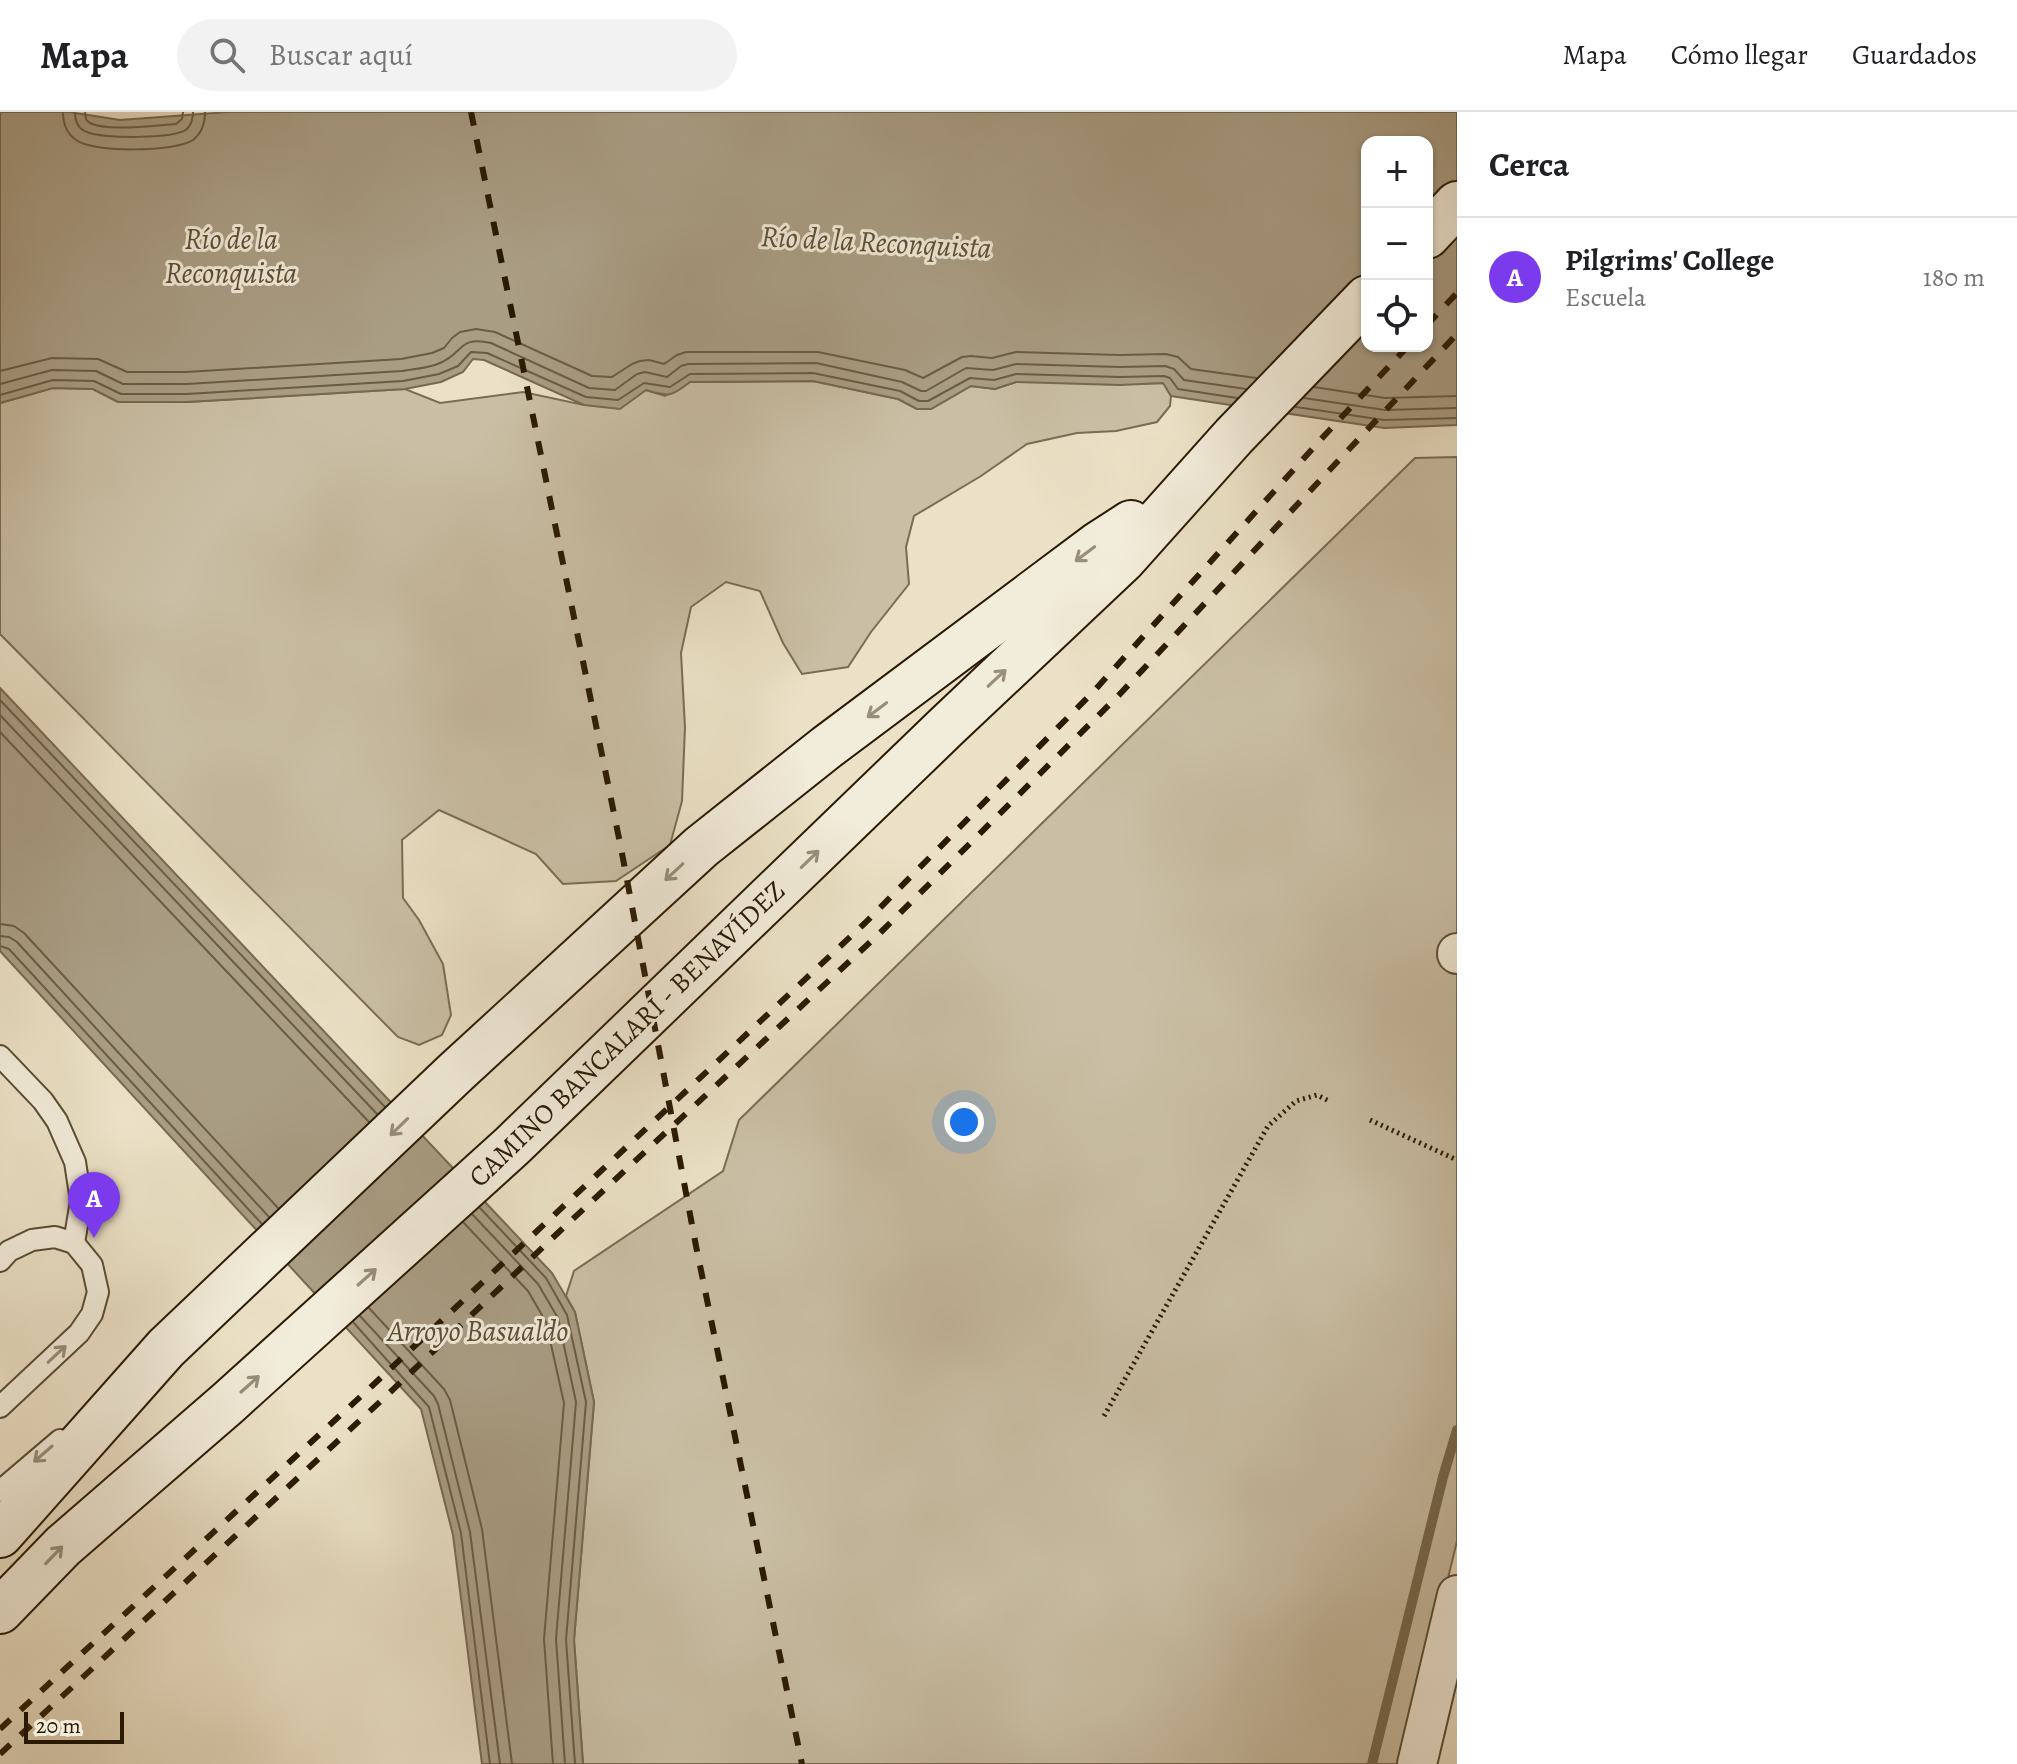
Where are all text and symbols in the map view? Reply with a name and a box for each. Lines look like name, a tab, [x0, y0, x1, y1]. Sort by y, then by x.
search box	[177, 19, 737, 91]
text: Mapa	[40, 29, 129, 81]
icon: search	[205, 33, 249, 77]
text: Buscar aquí	[269, 35, 413, 75]
text: Mapa	[1563, 36, 1627, 74]
text: Cómo llegar	[1671, 36, 1808, 74]
text: Guardados	[1852, 36, 1977, 74]
map controls	[1361, 136, 1433, 352]
button: +	[1361, 136, 1433, 208]
text: Cerca	[1489, 141, 1570, 188]
button: −	[1361, 208, 1433, 280]
water label: Río de la Reconquista	[760, 216, 993, 268]
water label: Río de la Reconquista	[165, 219, 297, 293]
text: Pilgrims' College	[1565, 240, 1774, 280]
text: A	[1507, 260, 1523, 295]
text: 180 m	[1923, 260, 1985, 295]
button: locate	[1361, 280, 1433, 352]
text: Escuela	[1565, 280, 1646, 315]
one-way arrow	[1075, 546, 1096, 563]
one-way arrow	[987, 669, 1007, 688]
one-way arrow	[866, 701, 888, 718]
one-way arrow	[800, 849, 820, 868]
one-way arrow	[664, 863, 684, 882]
street label: CAMINO BANCALARI - BENAVÍDEZ	[460, 872, 794, 1196]
your location	[944, 1102, 984, 1142]
one-way arrow	[389, 1118, 409, 1136]
pin: A	[68, 1172, 120, 1238]
one-way arrow	[357, 1269, 377, 1287]
water label: Arroyo Basualdo	[385, 1311, 569, 1351]
one-way arrow	[47, 1345, 66, 1364]
one-way arrow	[239, 1375, 259, 1393]
one-way arrow	[34, 1445, 54, 1463]
one-way arrow	[44, 1546, 63, 1565]
scale bar	[24, 1708, 124, 1744]
text: 20 m	[36, 1711, 81, 1741]

